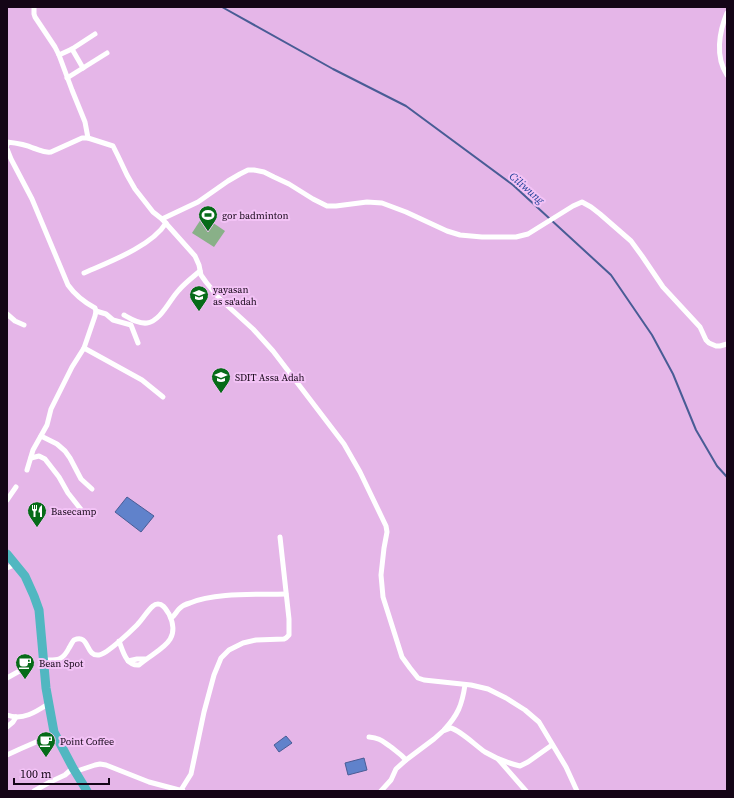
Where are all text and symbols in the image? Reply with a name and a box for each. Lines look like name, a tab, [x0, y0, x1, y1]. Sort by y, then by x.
water label: Ciliwung	[506, 169, 548, 208]
sports icon: gor badminton	[197, 204, 219, 232]
place label: gor badminton	[222, 209, 288, 222]
place label: yayasan as sa'adah	[213, 283, 257, 308]
school or university icon: yayasan as sa'adah	[188, 284, 210, 312]
school or university icon: SDIT Assa Adah	[210, 366, 232, 394]
place label: SDIT Assa Adah	[235, 371, 305, 384]
restaurant icon: Basecamp	[26, 500, 48, 528]
place label: Basecamp	[51, 505, 97, 518]
cafe icon: Bean Spot	[14, 652, 36, 680]
place label: Bean Spot	[39, 657, 84, 670]
cafe icon: Point Coffee	[35, 730, 57, 758]
place label: Point Coffee	[60, 735, 114, 748]
scale bar	[14, 760, 109, 786]
text: 100 m	[20, 766, 52, 782]

